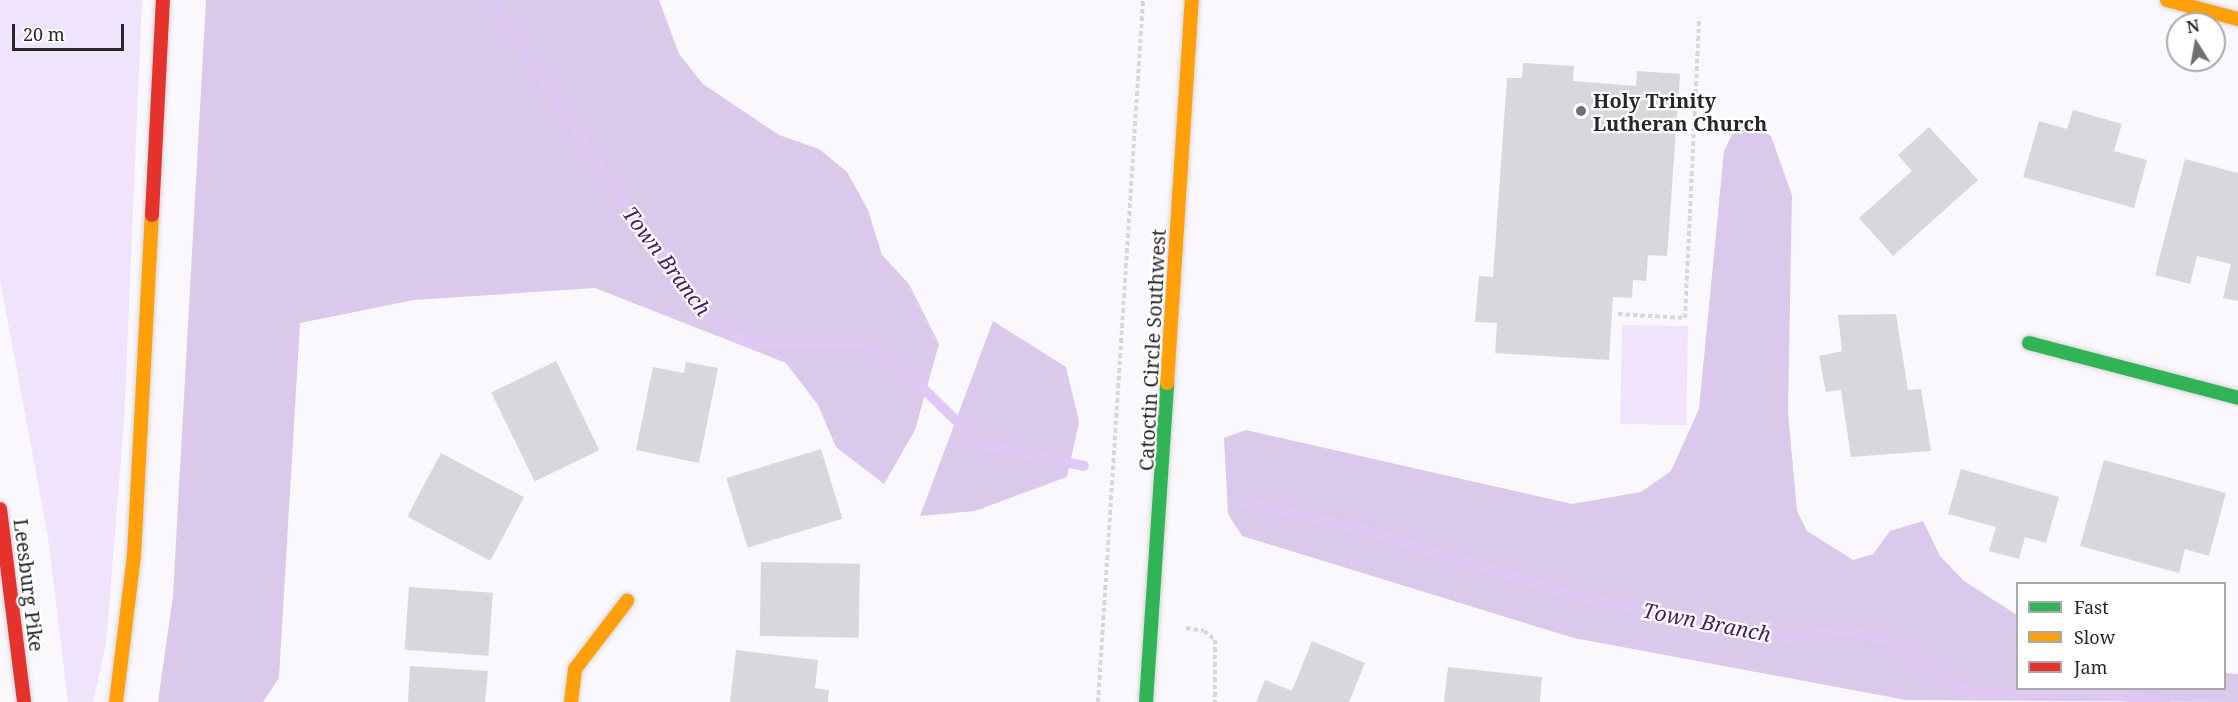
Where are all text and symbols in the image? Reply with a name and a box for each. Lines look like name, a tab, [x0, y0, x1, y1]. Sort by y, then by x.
scale bar	[15, 12, 128, 50]
north arrow	[2166, 12, 2226, 72]
text: N	[2185, 14, 2201, 38]
text: 20 m	[23, 22, 65, 46]
place label: Holy Trinity Lutheran Church	[1593, 88, 1767, 135]
marker: Holy Trinity Lutheran Church	[1574, 104, 1588, 118]
water label: Town Branch	[618, 201, 716, 321]
street label: Catoctin Circle Southwest	[1134, 228, 1170, 472]
street label: Leesburg Pike	[9, 517, 49, 653]
legend	[2016, 582, 2226, 690]
text: Fast	[2074, 595, 2109, 619]
water label: Town Branch	[1641, 597, 1773, 647]
text: Slow	[2074, 625, 2115, 649]
text: Jam	[2074, 655, 2108, 679]

